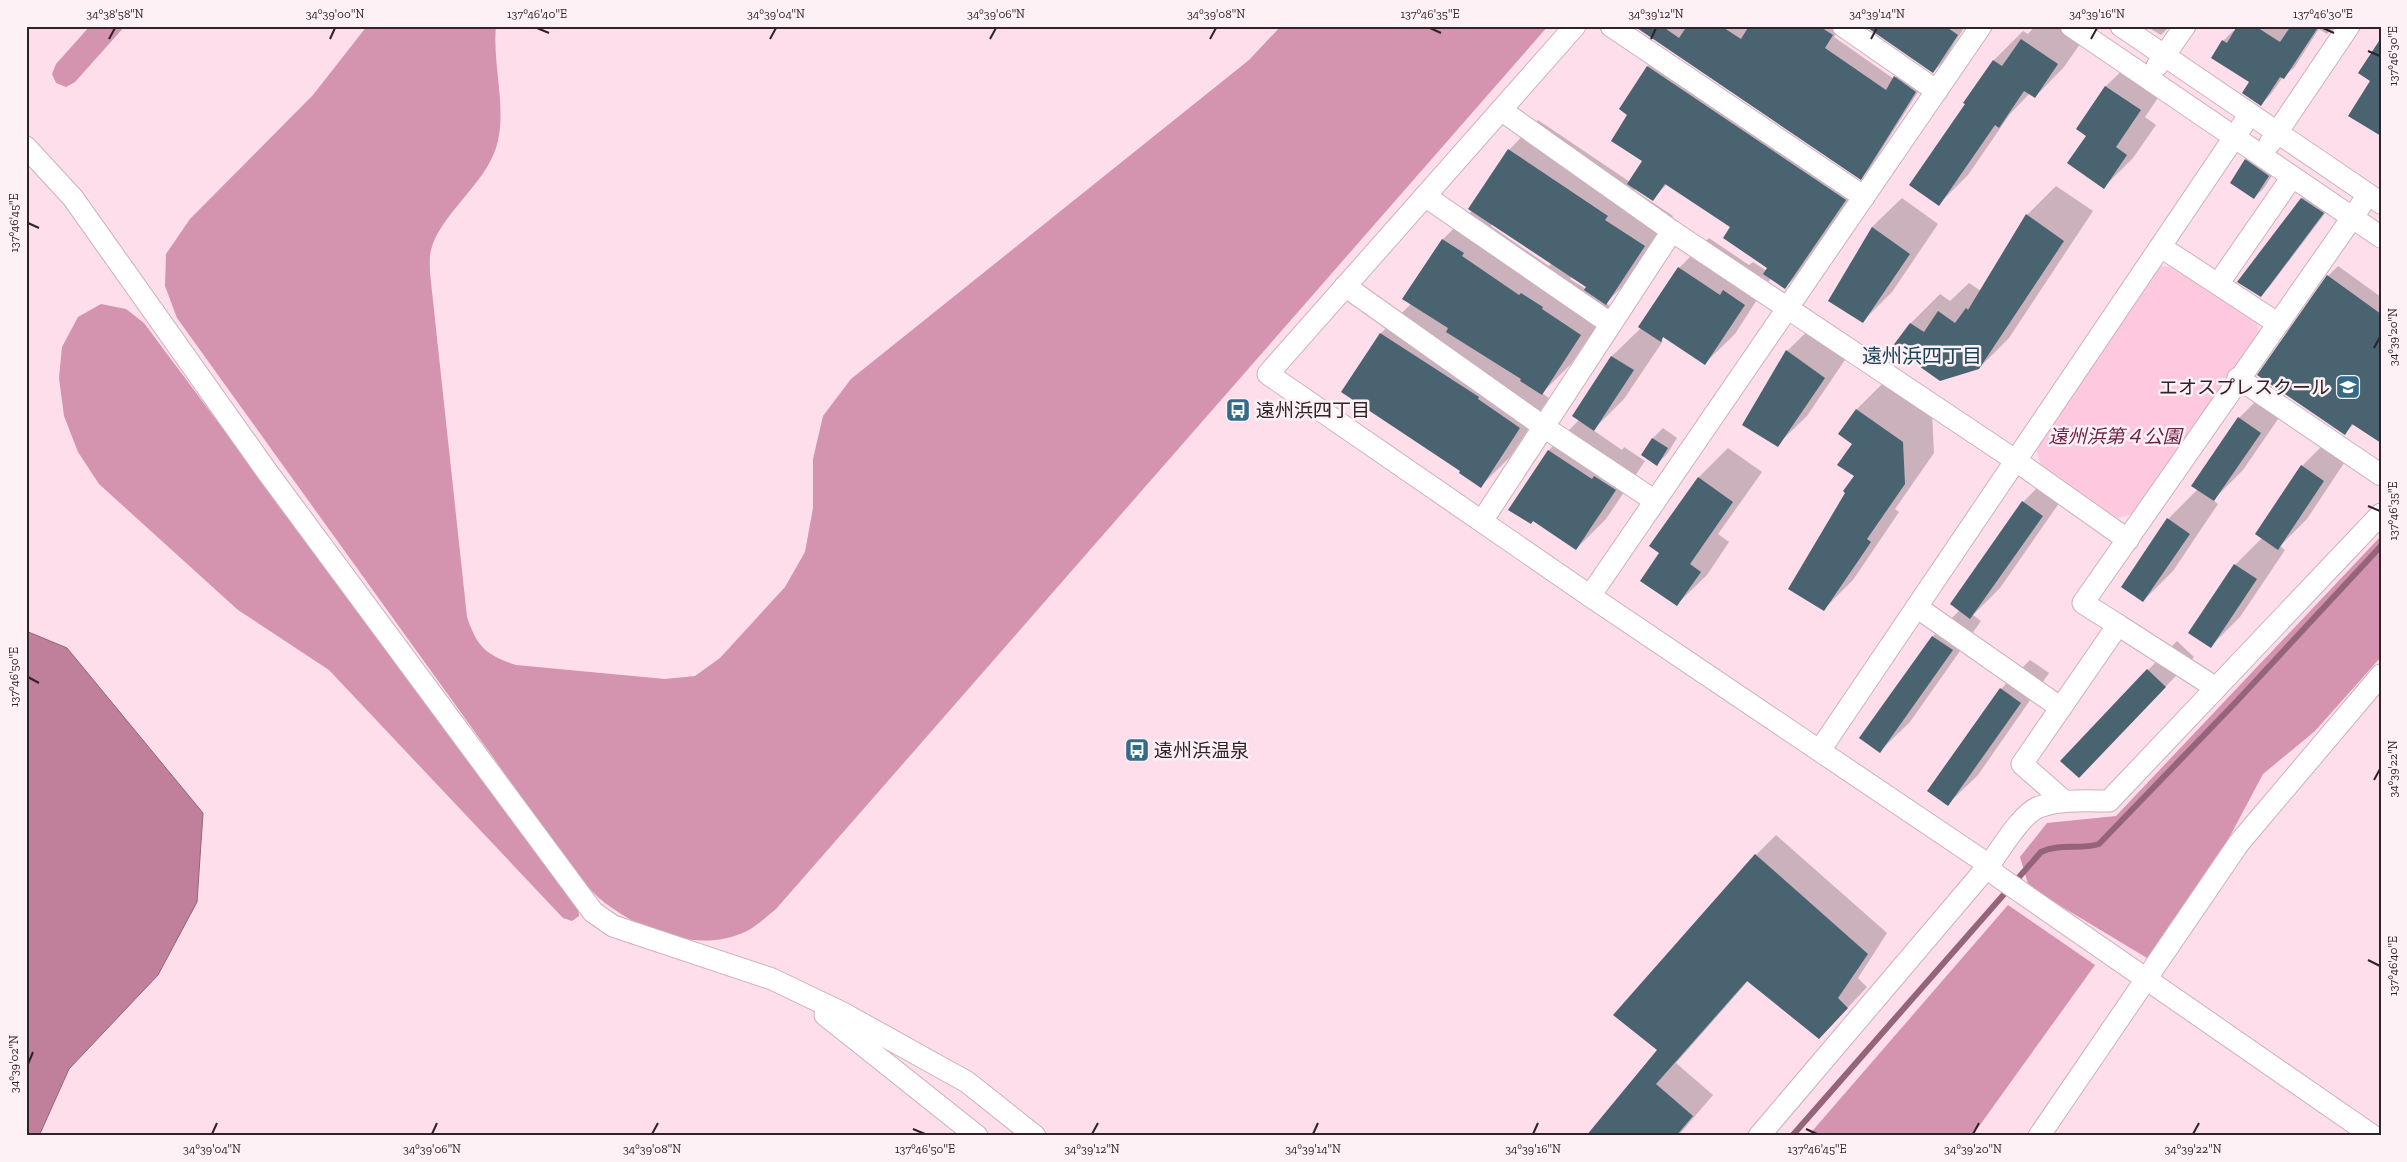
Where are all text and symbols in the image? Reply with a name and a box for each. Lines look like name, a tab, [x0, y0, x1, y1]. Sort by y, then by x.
text: 34°38'58"N	[86, 7, 144, 21]
text: 34°39'00"N	[306, 7, 364, 21]
text: 137°46'40"E	[507, 7, 567, 21]
text: 34°39'04"N	[747, 7, 805, 21]
text: 34°39'06"N	[967, 7, 1025, 21]
text: 34°39'08"N	[1187, 7, 1245, 21]
text: 137°46'35"E	[1400, 7, 1460, 21]
text: 34°39'12"N	[1628, 7, 1684, 21]
text: 34°39'14"N	[1849, 7, 1905, 21]
text: 34°39'16"N	[2069, 7, 2125, 21]
text: 137°46'30"E	[2293, 7, 2353, 21]
text: 137°46'30"E	[2386, 26, 2400, 86]
text: 137°46'45"E	[7, 193, 21, 253]
text: 34°39'20"N	[2386, 308, 2400, 366]
district label: 遠州浜四丁目	[1862, 344, 1982, 368]
school or university icon: エオスプレスクール	[2335, 374, 2361, 400]
place label: エオスプレスクール	[2159, 376, 2330, 399]
bus stop icon: 遠州浜四丁目	[1225, 397, 1251, 423]
place label: 遠州浜四丁目	[1256, 399, 1370, 422]
park label: 遠州浜第４公園	[2048, 425, 2184, 448]
text: 137°46'35"E	[2386, 481, 2400, 541]
text: 137°46'50"E	[7, 647, 21, 707]
bus stop icon: 遠州浜温泉	[1124, 737, 1150, 763]
place label: 遠州浜温泉	[1154, 739, 1249, 762]
text: 34°39'22"N	[2386, 740, 2400, 798]
text: 137°46'40"E	[2386, 936, 2400, 996]
text: 34°39'02"N	[7, 1035, 21, 1093]
text: 34°39'04"N	[183, 1142, 241, 1156]
text: 34°39'06"N	[403, 1142, 461, 1156]
text: 34°39'08"N	[623, 1142, 681, 1156]
text: 137°46'50"E	[895, 1142, 955, 1156]
text: 34°39'12"N	[1064, 1142, 1120, 1156]
text: 34°39'14"N	[1285, 1142, 1341, 1156]
text: 34°39'16"N	[1505, 1142, 1561, 1156]
text: 137°46'45"E	[1787, 1142, 1847, 1156]
text: 34°39'20"N	[1944, 1142, 2002, 1156]
text: 34°39'22"N	[2164, 1142, 2222, 1156]

